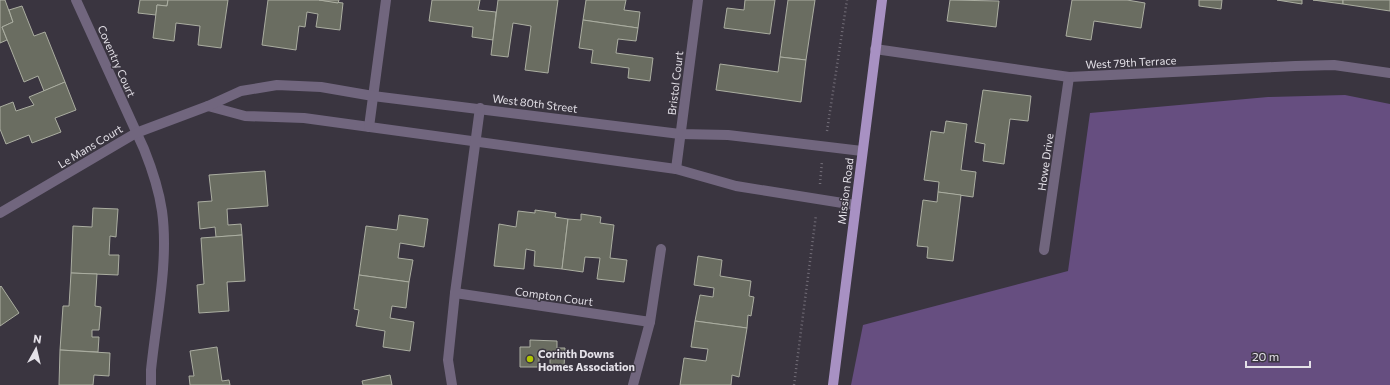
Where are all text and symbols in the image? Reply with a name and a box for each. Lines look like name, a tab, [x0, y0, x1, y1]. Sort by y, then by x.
street label: Coventry Court	[95, 23, 139, 99]
street label: Bristol Court	[665, 50, 685, 116]
street label: West 79th Terrace	[1085, 53, 1177, 71]
street label: West 80th Street	[492, 91, 579, 115]
street label: Le Mans Court	[55, 121, 125, 170]
street label: Howe Drive	[1035, 132, 1055, 191]
street label: Mission Road	[834, 157, 856, 225]
street label: Compton Court	[514, 284, 594, 308]
north arrow	[16, 329, 56, 369]
text: N	[32, 332, 42, 346]
scale bar	[1246, 343, 1310, 369]
place label: Corinth Downs Homes Association	[538, 347, 635, 373]
text: 20 m	[1252, 349, 1279, 363]
marker: Corinth Downs Homes Association	[525, 354, 535, 364]

